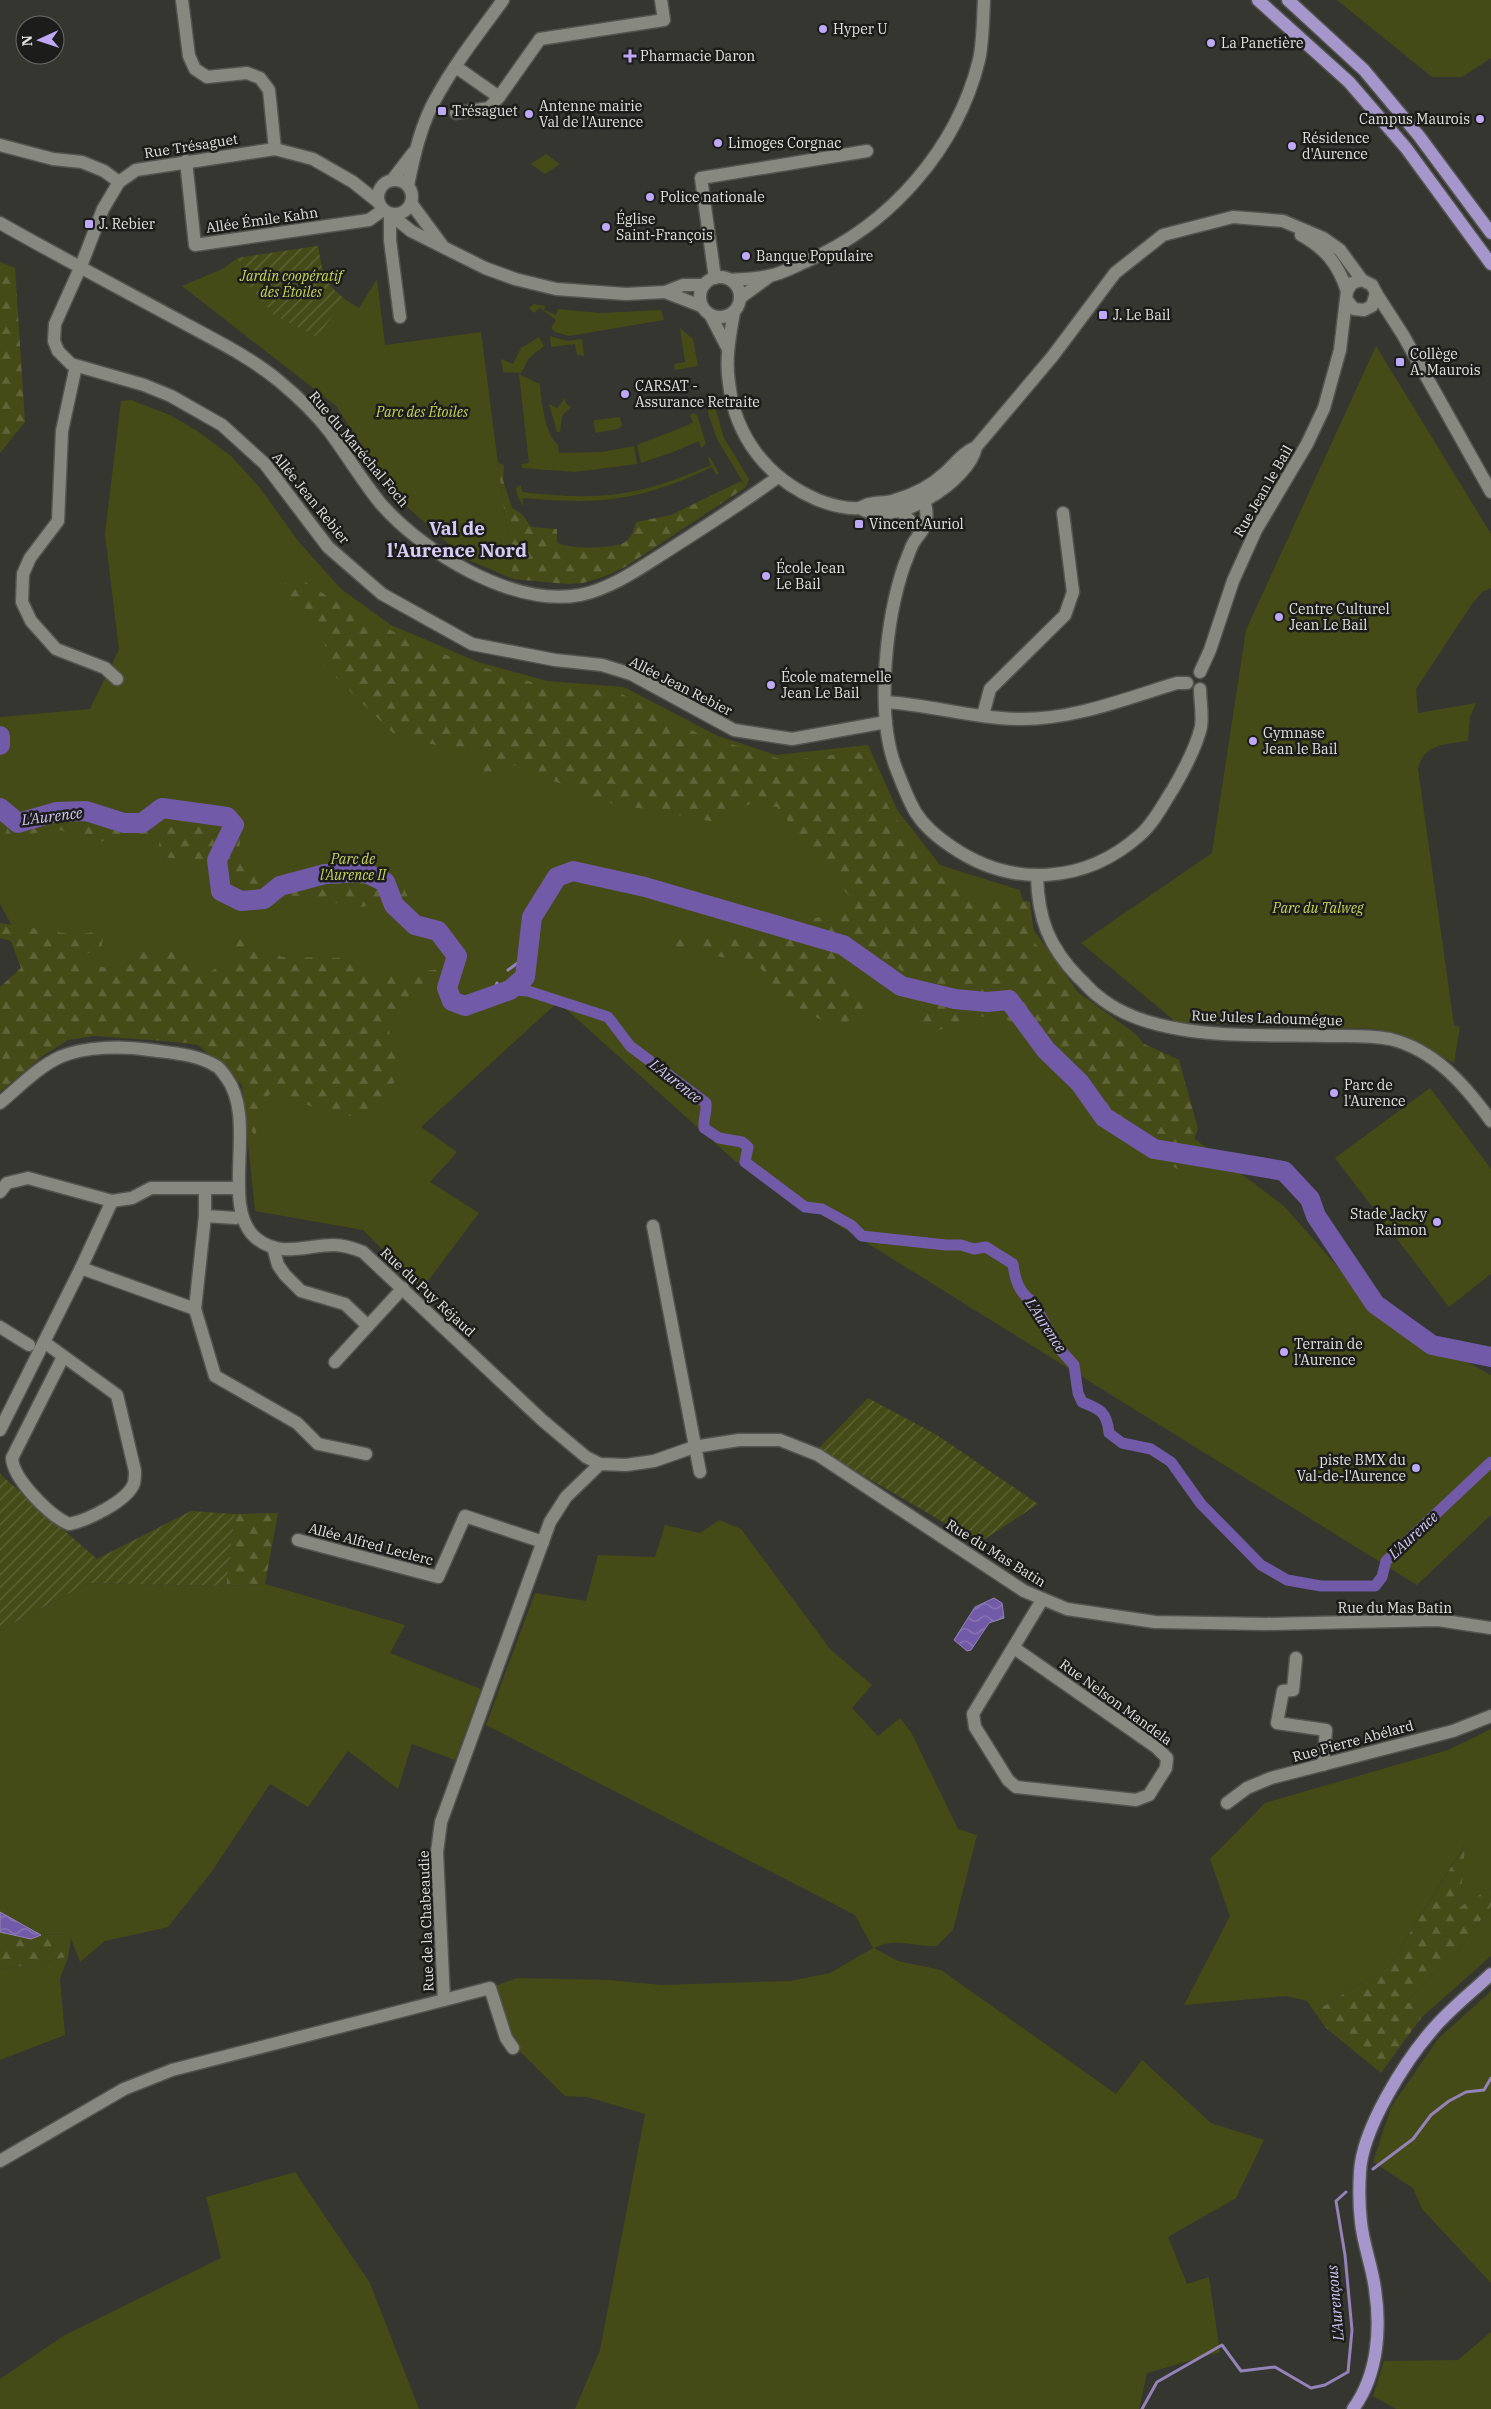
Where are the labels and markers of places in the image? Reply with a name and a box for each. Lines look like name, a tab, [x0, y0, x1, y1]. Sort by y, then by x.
place label: Hyper U	[833, 20, 887, 38]
marker: Hyper U	[817, 23, 829, 35]
place label: La Panetière	[1221, 34, 1303, 52]
marker: La Panetière	[1205, 37, 1217, 49]
place label: Pharmacie Daron	[640, 47, 755, 65]
marker: Pharmacie Daron	[624, 50, 636, 62]
place label: Antenne mairie Val de l'Aurence	[539, 97, 643, 131]
place label: Trésaguet	[452, 102, 518, 120]
marker: Trésaguet	[436, 105, 448, 117]
marker: Antenne mairie Val de l'Aurence	[523, 108, 535, 120]
place label: Campus Maurois	[1359, 110, 1470, 128]
marker: Campus Maurois	[1474, 113, 1486, 125]
place label: Résidence d'Aurence	[1302, 129, 1370, 163]
place label: Limoges Corgnac	[728, 134, 842, 152]
marker: Limoges Corgnac	[712, 137, 724, 149]
marker: Résidence d'Aurence	[1286, 140, 1298, 152]
place label: Police nationale	[660, 188, 765, 206]
marker: Police nationale	[644, 191, 656, 203]
place label: Église Saint-François	[616, 209, 713, 244]
place label: J. Rebier	[99, 215, 156, 233]
marker: J. Rebier	[83, 218, 95, 230]
marker: Église Saint-François	[600, 221, 612, 233]
place label: Banque Populaire	[756, 247, 873, 265]
marker: Banque Populaire	[740, 250, 752, 262]
place label: J. Le Bail	[1113, 306, 1170, 324]
marker: J. Le Bail	[1097, 309, 1109, 321]
place label: Collège A. Maurois	[1410, 345, 1481, 379]
marker: Collège A. Maurois	[1394, 356, 1406, 368]
place label: CARSAT - Assurance Retraite	[635, 377, 760, 411]
marker: CARSAT - Assurance Retraite	[619, 388, 631, 400]
place label: Vincent Auriol	[869, 515, 964, 533]
marker: Vincent Auriol	[853, 518, 865, 530]
place label: École Jean Le Bail	[776, 558, 845, 593]
marker: École Jean Le Bail	[760, 570, 772, 582]
place label: Centre Culturel Jean Le Bail	[1289, 600, 1390, 634]
marker: Centre Culturel Jean Le Bail	[1273, 611, 1285, 623]
place label: École maternelle Jean Le Bail	[781, 667, 892, 702]
marker: École maternelle Jean Le Bail	[765, 679, 777, 691]
place label: Gymnase Jean le Bail	[1263, 724, 1337, 758]
marker: Gymnase Jean le Bail	[1247, 735, 1259, 747]
place label: Parc de l'Aurence	[1344, 1076, 1406, 1110]
marker: Parc de l'Aurence	[1328, 1087, 1340, 1099]
place label: Stade Jacky Raimon	[1350, 1205, 1428, 1239]
marker: Stade Jacky Raimon	[1431, 1216, 1443, 1228]
place label: Terrain de l'Aurence	[1294, 1335, 1363, 1369]
marker: Terrain de l'Aurence	[1278, 1346, 1290, 1358]
place label: piste BMX du Val-de-l'Aurence	[1297, 1451, 1406, 1485]
marker: piste BMX du Val-de-l'Aurence	[1410, 1462, 1422, 1474]

